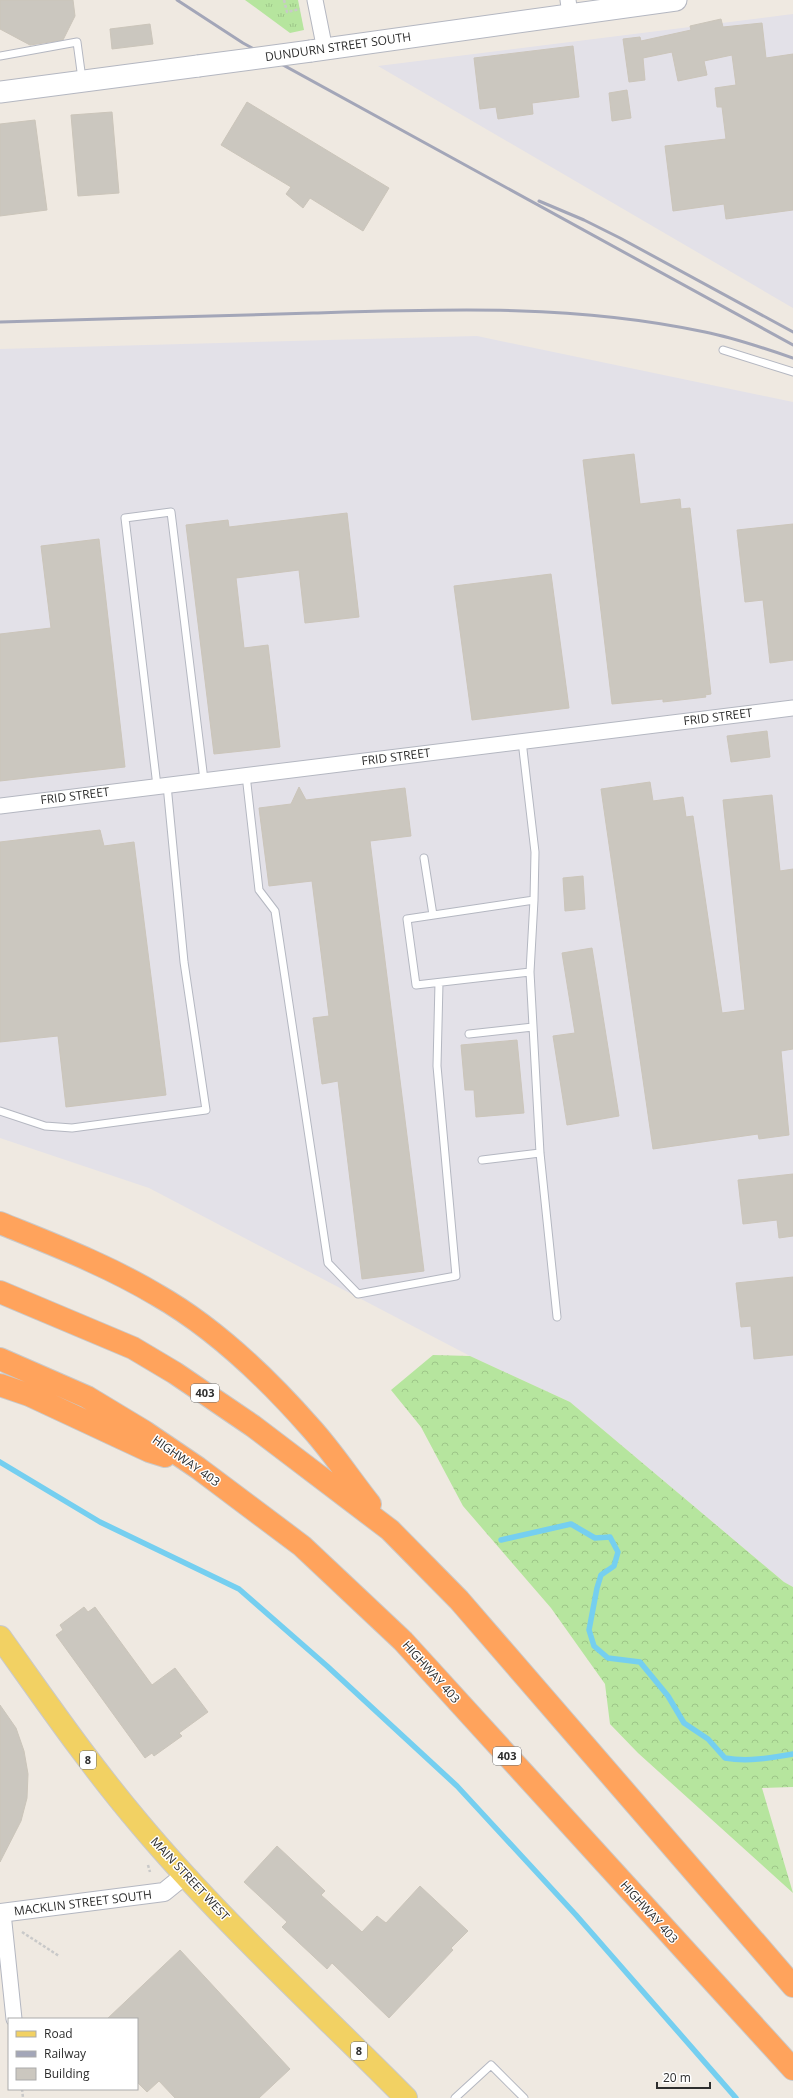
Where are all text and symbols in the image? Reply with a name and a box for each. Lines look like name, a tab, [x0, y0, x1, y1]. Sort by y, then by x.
street label: DUNDURN STREET SOUTH	[264, 28, 412, 65]
street label: FRID STREET	[682, 704, 754, 729]
street label: FRID STREET	[360, 744, 432, 769]
street label: FRID STREET	[39, 783, 111, 808]
road number: 403	[191, 1384, 219, 1402]
street label: HIGHWAY 403	[149, 1431, 224, 1490]
street label: HIGHWAY 403	[399, 1637, 464, 1707]
road number: 403	[493, 1747, 521, 1765]
road number: 8	[80, 1751, 96, 1769]
street label: MAIN STREET WEST	[147, 1833, 234, 1924]
street label: HIGHWAY 403	[617, 1877, 682, 1947]
street label: MACKLIN STREET SOUTH	[13, 1886, 153, 1919]
legend	[8, 2018, 138, 2090]
text: Road	[44, 2025, 73, 2042]
road number: 8	[351, 2042, 367, 2060]
text: Railway	[44, 2045, 87, 2062]
scale bar	[657, 2064, 710, 2090]
text: Building	[44, 2065, 90, 2082]
text: 20 m	[663, 2069, 691, 2086]

